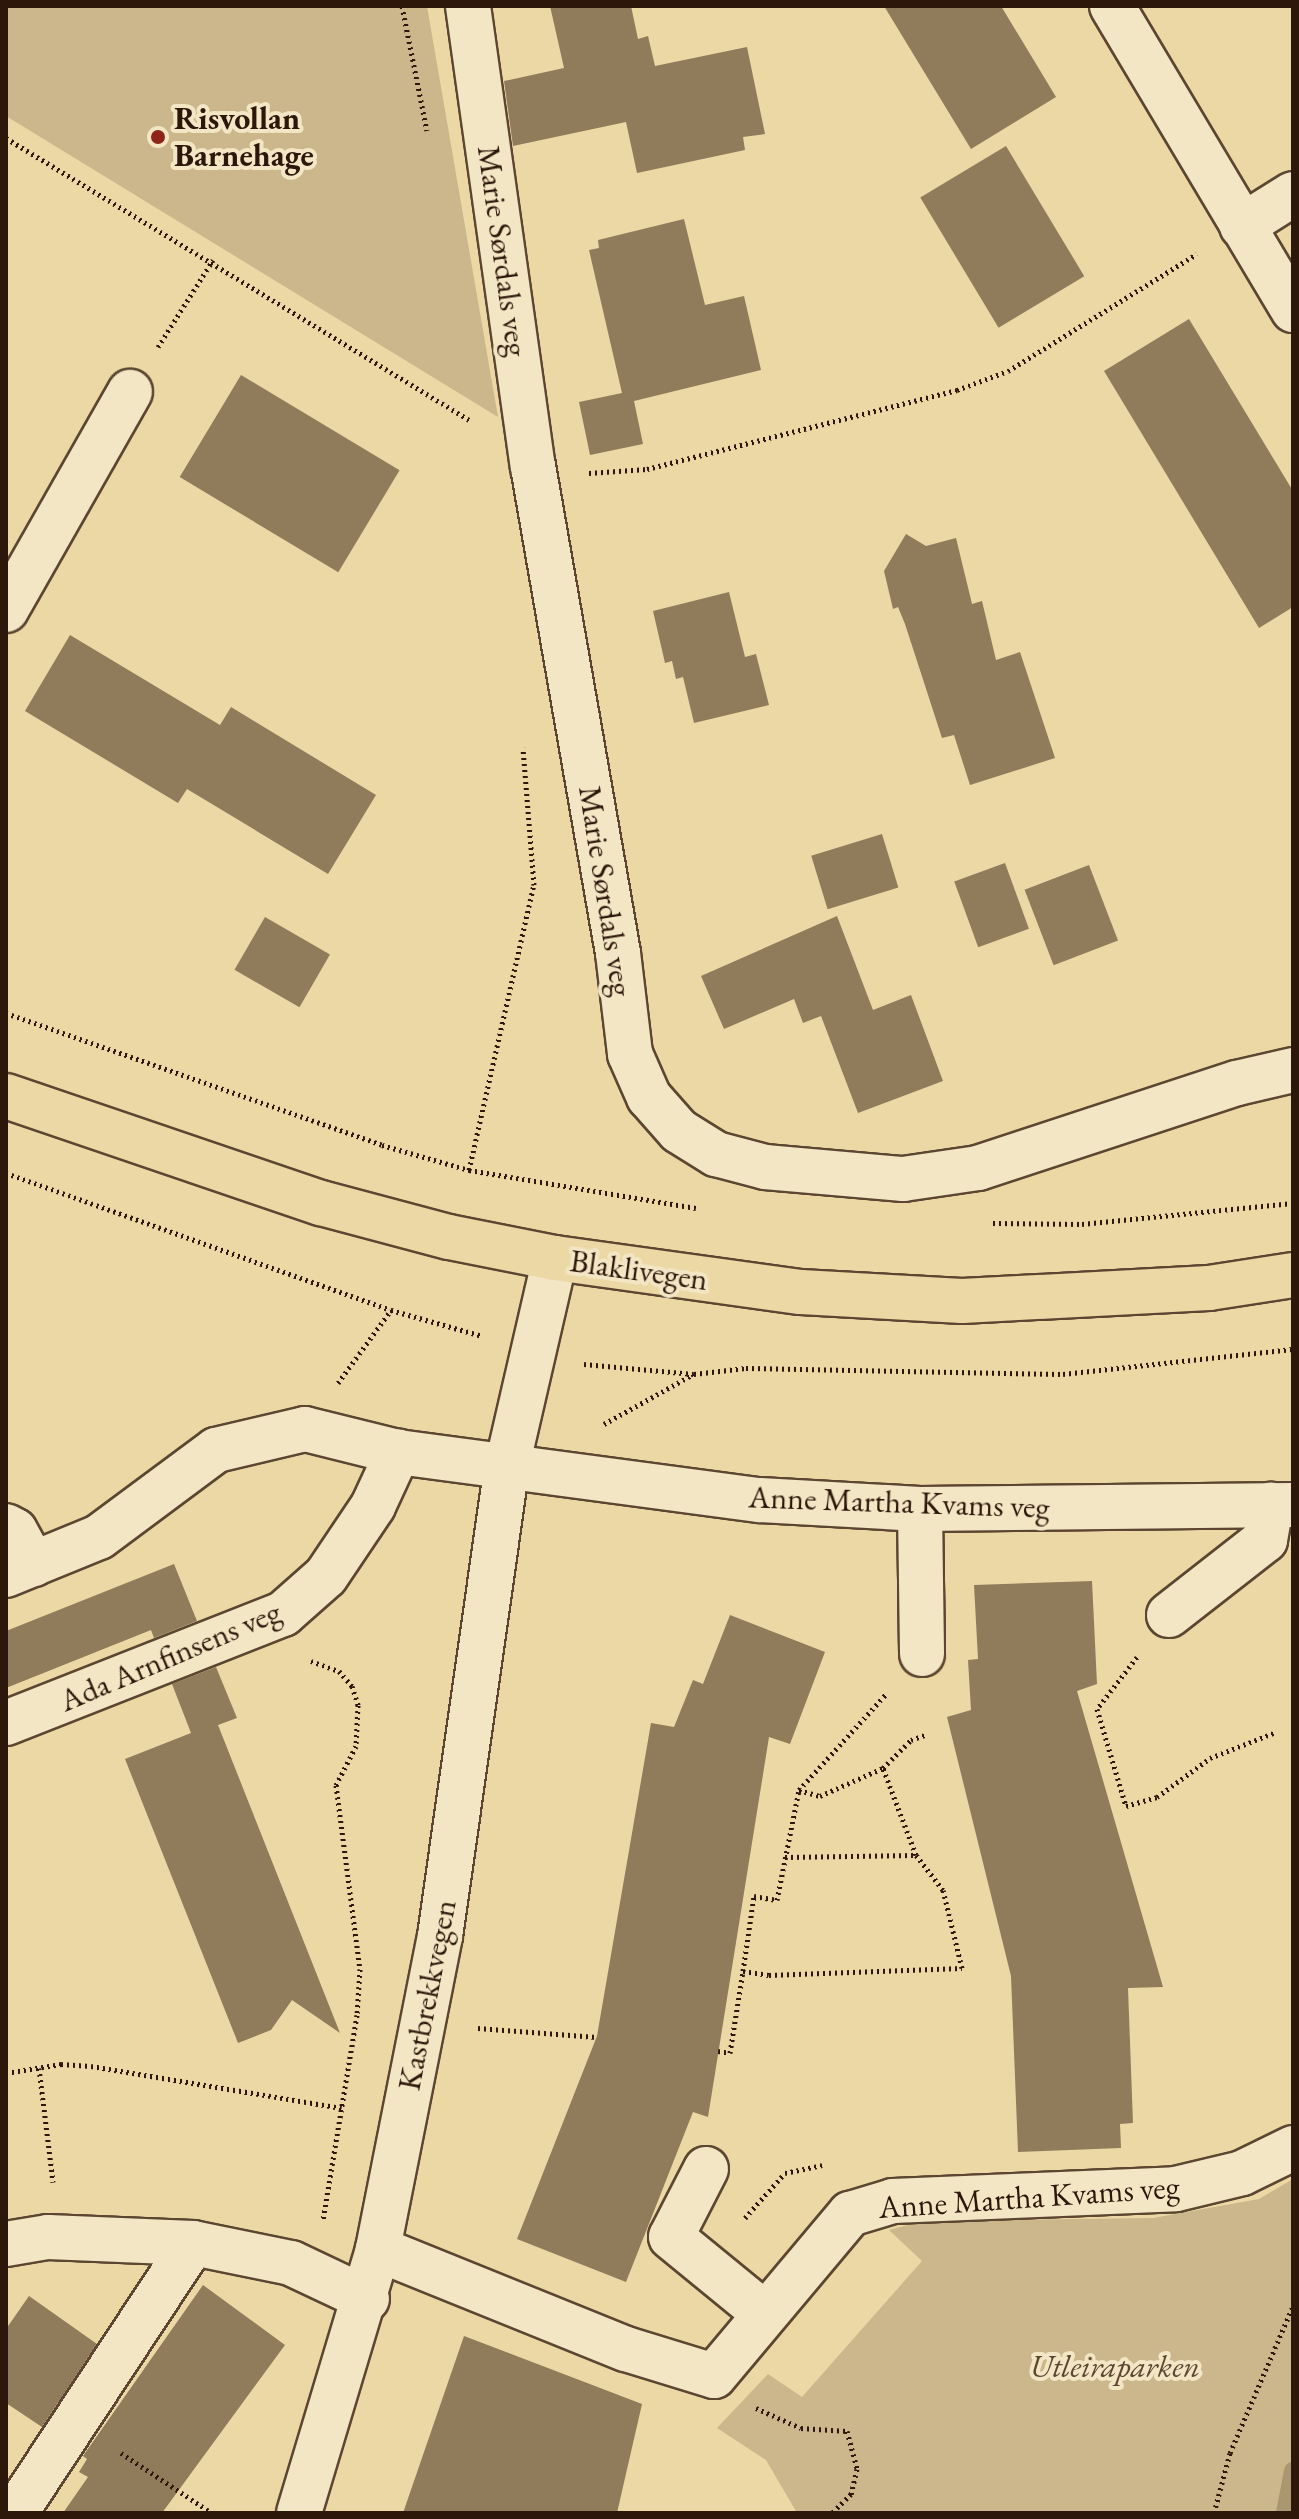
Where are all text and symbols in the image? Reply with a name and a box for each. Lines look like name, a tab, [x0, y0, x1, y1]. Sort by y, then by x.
place label: Risvollan Barnehage	[174, 100, 314, 175]
marker: Risvollan Barnehage	[149, 128, 167, 146]
street label: Marie Sørdals veg	[469, 143, 537, 359]
street label: Marie Sørdals veg	[570, 783, 642, 999]
street label: Blaklivegen	[568, 1241, 710, 1299]
street label: Anne Martha Kvams veg	[748, 1478, 1050, 1526]
street label: Ada Arnfinsens veg	[54, 1592, 286, 1720]
street label: Kastbrekkvegen	[390, 1896, 464, 2094]
street label: Anne Martha Kvams veg	[877, 2167, 1181, 2227]
park label: Utleiraparken	[1030, 2347, 1200, 2385]

